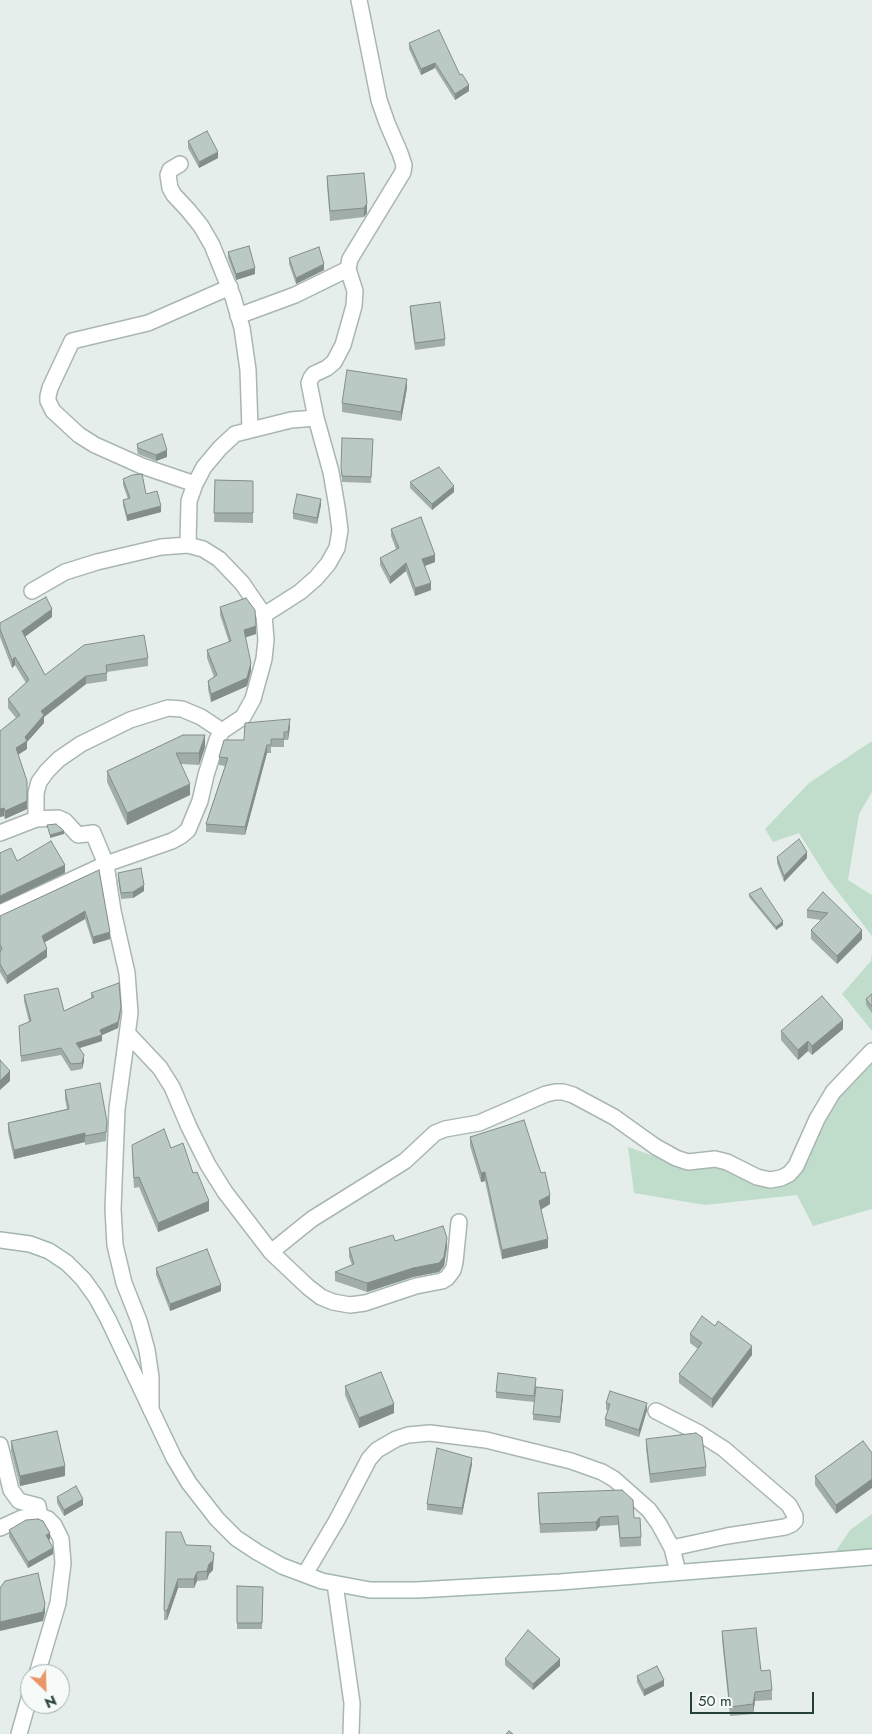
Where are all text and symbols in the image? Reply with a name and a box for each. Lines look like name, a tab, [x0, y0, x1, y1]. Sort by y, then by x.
north arrow	[20, 1664, 70, 1714]
scale bar	[692, 1682, 816, 1714]
text: N	[42, 1690, 60, 1713]
text: 50 m	[698, 1690, 732, 1712]

